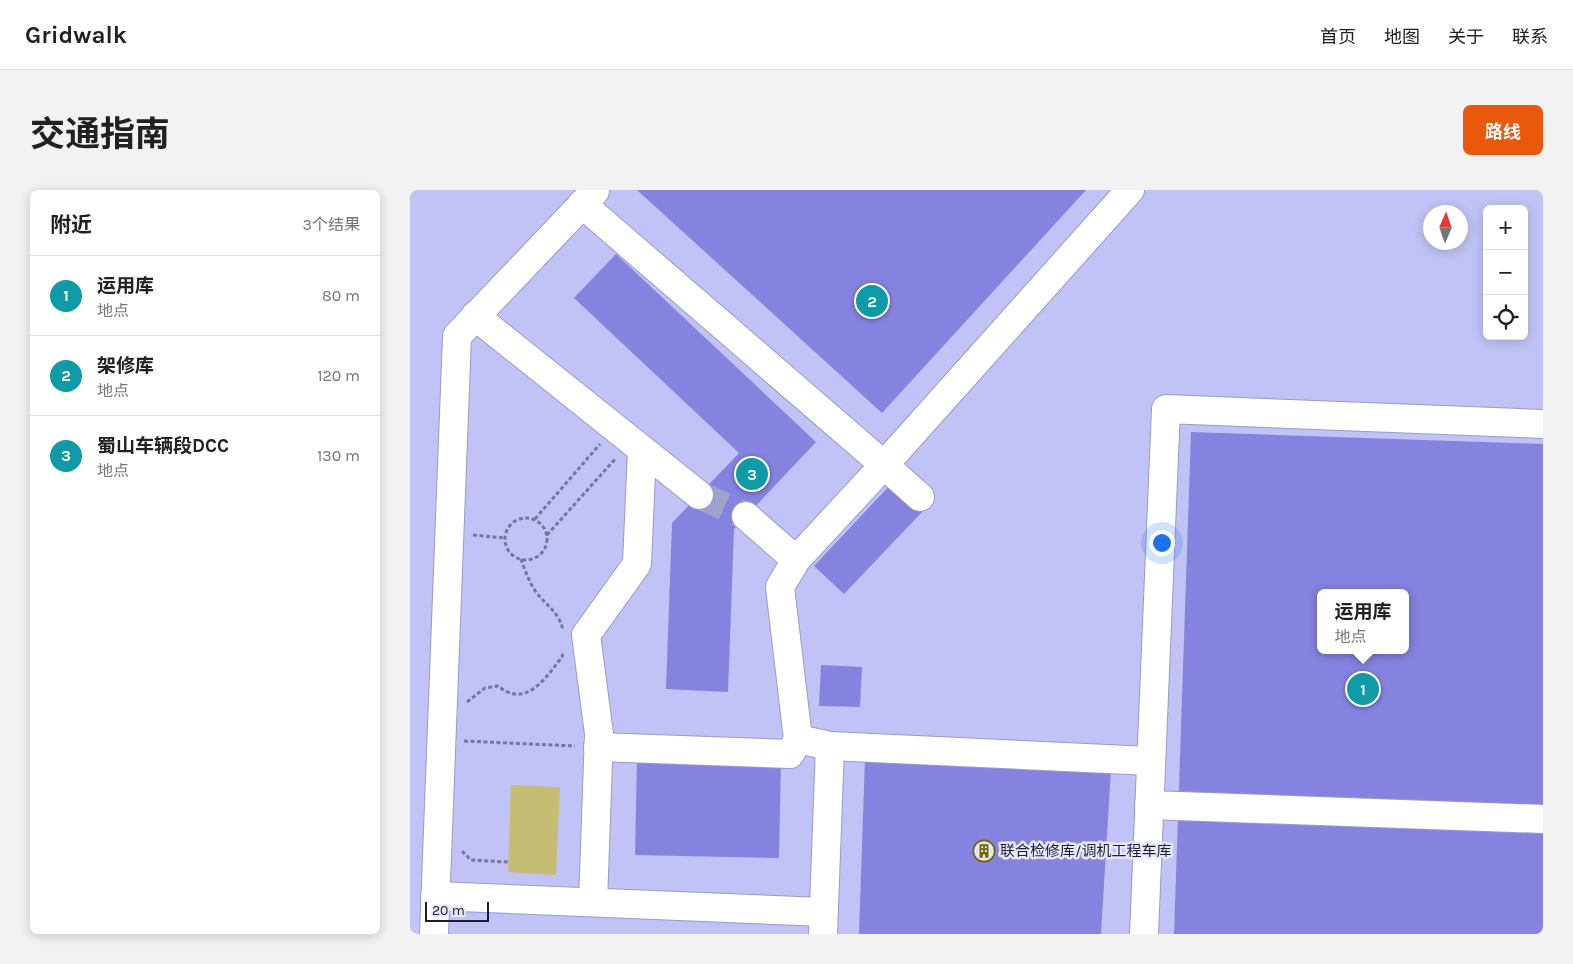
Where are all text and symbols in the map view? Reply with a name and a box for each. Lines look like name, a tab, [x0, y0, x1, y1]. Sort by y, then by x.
text: Gridwalk	[25, 21, 127, 49]
text: 首页	[1320, 26, 1356, 48]
text: 地图	[1384, 26, 1420, 48]
text: 关于	[1448, 26, 1484, 48]
text: 联系	[1512, 26, 1548, 48]
button: 路线	[1463, 105, 1543, 155]
text: 交通指南	[30, 114, 170, 155]
north arrow	[1423, 205, 1468, 250]
map controls	[1483, 205, 1528, 340]
button: +	[1483, 205, 1528, 250]
text: 附近	[50, 213, 92, 237]
text: 3个结果	[303, 215, 360, 234]
button: −	[1483, 250, 1528, 295]
text: 运用库	[97, 275, 154, 297]
pin: 2	[856, 282, 888, 320]
text: 1	[63, 286, 69, 305]
text: 80 m	[322, 286, 360, 305]
button: locate	[1483, 295, 1528, 340]
text: 地点	[97, 301, 129, 320]
text: 架修库	[97, 355, 154, 377]
text: 2	[61, 366, 71, 385]
text: 120 m	[317, 366, 360, 385]
text: 地点	[97, 381, 129, 400]
text: 蜀山车辆段DCC	[97, 435, 229, 457]
text: 3	[61, 446, 71, 465]
text: 130 m	[317, 446, 360, 465]
pin: 3	[736, 455, 768, 493]
text: 地点	[97, 461, 129, 480]
your location	[1149, 530, 1175, 556]
popup	[1317, 589, 1409, 654]
text: 运用库	[1334, 601, 1392, 623]
text: 地点	[1334, 627, 1367, 646]
pin: 1	[1347, 670, 1379, 708]
building icon: 联合检修库/调机工程车库	[972, 839, 996, 863]
place label: 联合检修库/调机工程车库	[1000, 842, 1171, 860]
scale bar	[425, 899, 489, 922]
text: 20 m	[432, 902, 465, 919]

